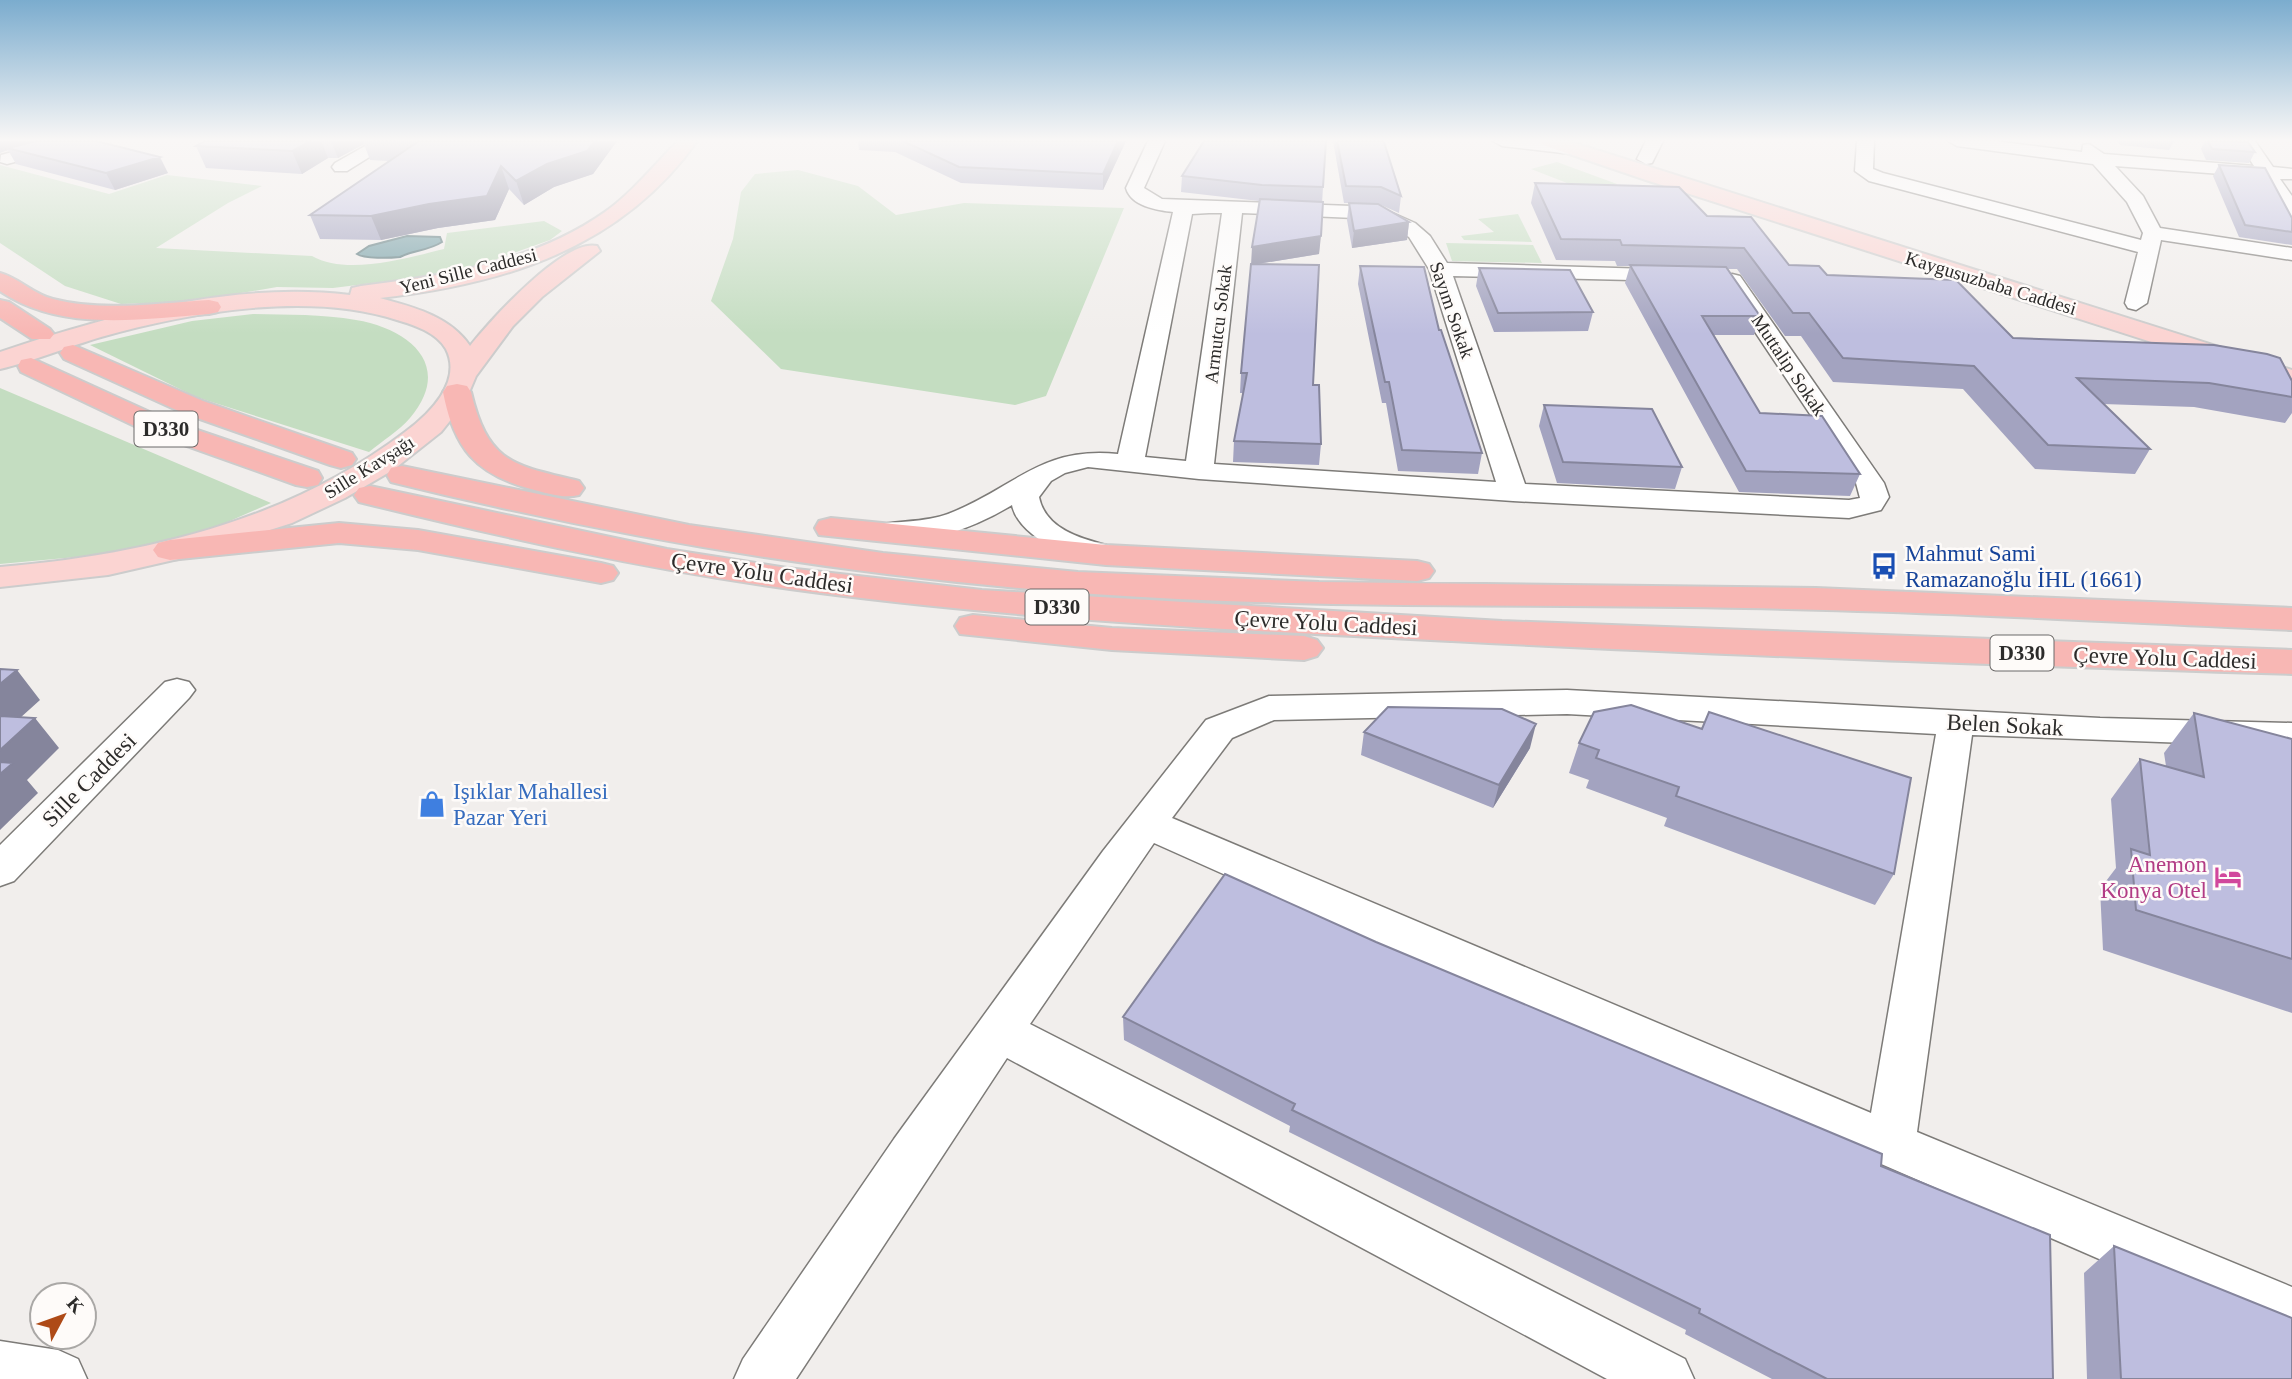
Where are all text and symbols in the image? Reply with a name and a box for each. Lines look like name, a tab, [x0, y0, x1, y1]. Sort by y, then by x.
street label: Yeni Sille Caddesi	[397, 244, 539, 298]
street label: Kaygusuzbaba Caddesi	[1903, 247, 2079, 319]
street label: Sayım Sokak	[1426, 259, 1478, 362]
street label: Armutcu Sokak	[1200, 263, 1236, 385]
street label: Muttalip Sokak	[1747, 310, 1831, 420]
road number: D330	[134, 412, 198, 446]
street label: Sille Kavşağı	[320, 431, 418, 503]
place label: Mahmut Sami Ramazanoğlu İHL (1661)	[1905, 541, 2142, 592]
street label: Çevre Yolu Caddesi	[669, 548, 855, 598]
bus stop icon: Mahmut Sami Ramazanoğlu İHL (1661)	[1869, 551, 1899, 581]
road number: D330	[1026, 590, 1088, 624]
street label: Çevre Yolu Caddesi	[1234, 606, 1418, 640]
road number: D330	[1990, 636, 2054, 670]
street label: Çevre Yolu Caddesi	[2073, 642, 2257, 674]
street label: Belen Sokak	[1946, 709, 2065, 741]
street label: Sille Caddesi	[37, 728, 141, 832]
place label: Işıklar Mahallesi Pazar Yeri	[453, 779, 608, 830]
shop icon: Işıklar Mahallesi Pazar Yeri	[417, 789, 447, 819]
place label: Anemon Konya Otel	[2100, 852, 2207, 903]
hotel icon: Anemon Konya Otel	[2213, 862, 2243, 892]
north arrow	[28, 1281, 98, 1351]
text: K	[63, 1293, 88, 1318]

